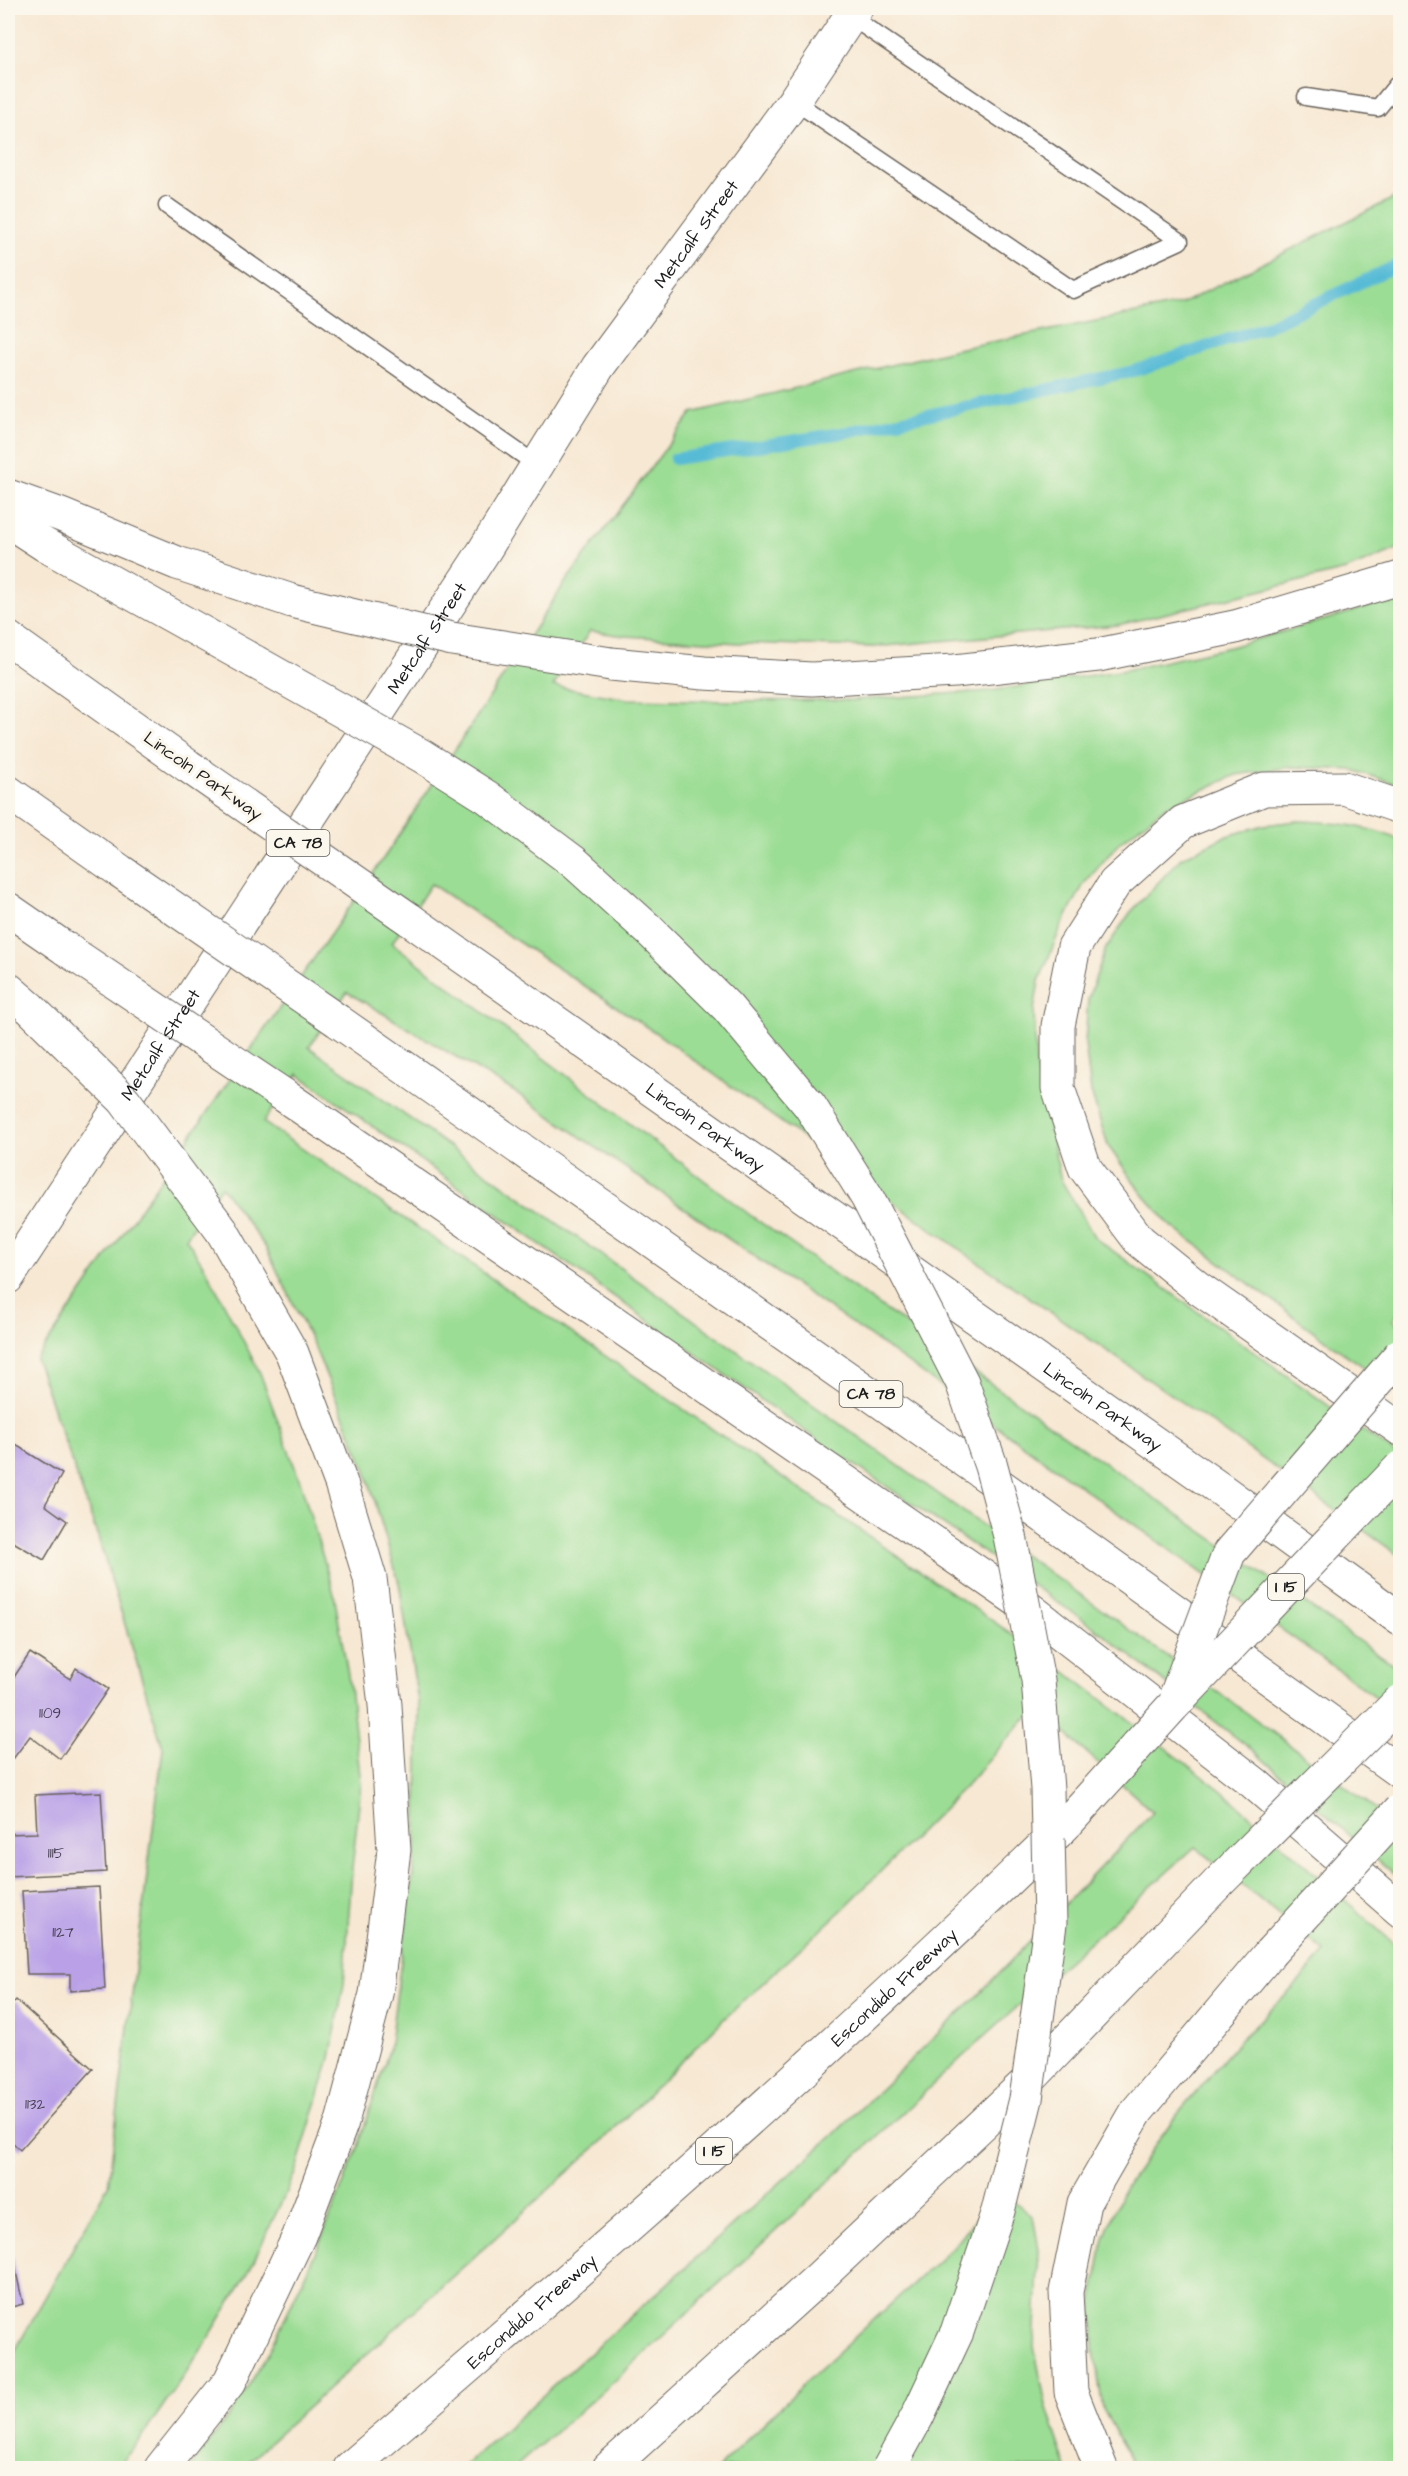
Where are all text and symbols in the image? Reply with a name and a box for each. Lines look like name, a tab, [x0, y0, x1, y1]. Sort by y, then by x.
street label: Metcalf Street	[648, 174, 745, 293]
street label: Metcalf Street	[381, 577, 473, 699]
street label: Lincoln Parkway	[138, 726, 268, 827]
road number: CA 78	[266, 830, 330, 856]
street label: Metcalf Street	[115, 983, 207, 1105]
street label: Lincoln Parkway	[641, 1077, 770, 1179]
street label: Lincoln Parkway	[1038, 1356, 1167, 1458]
road number: CA 78	[840, 1381, 902, 1407]
road number: I 15	[1268, 1574, 1304, 1600]
house number: 1109	[39, 1703, 61, 1724]
house number: 1115	[48, 1843, 65, 1864]
house number: 1127	[52, 1922, 74, 1943]
street label: Escondido Freeway	[825, 1922, 963, 2052]
house number: 1132	[25, 2094, 45, 2115]
road number: I 15	[696, 2138, 732, 2164]
street label: Escondido Freeway	[462, 2248, 603, 2375]

